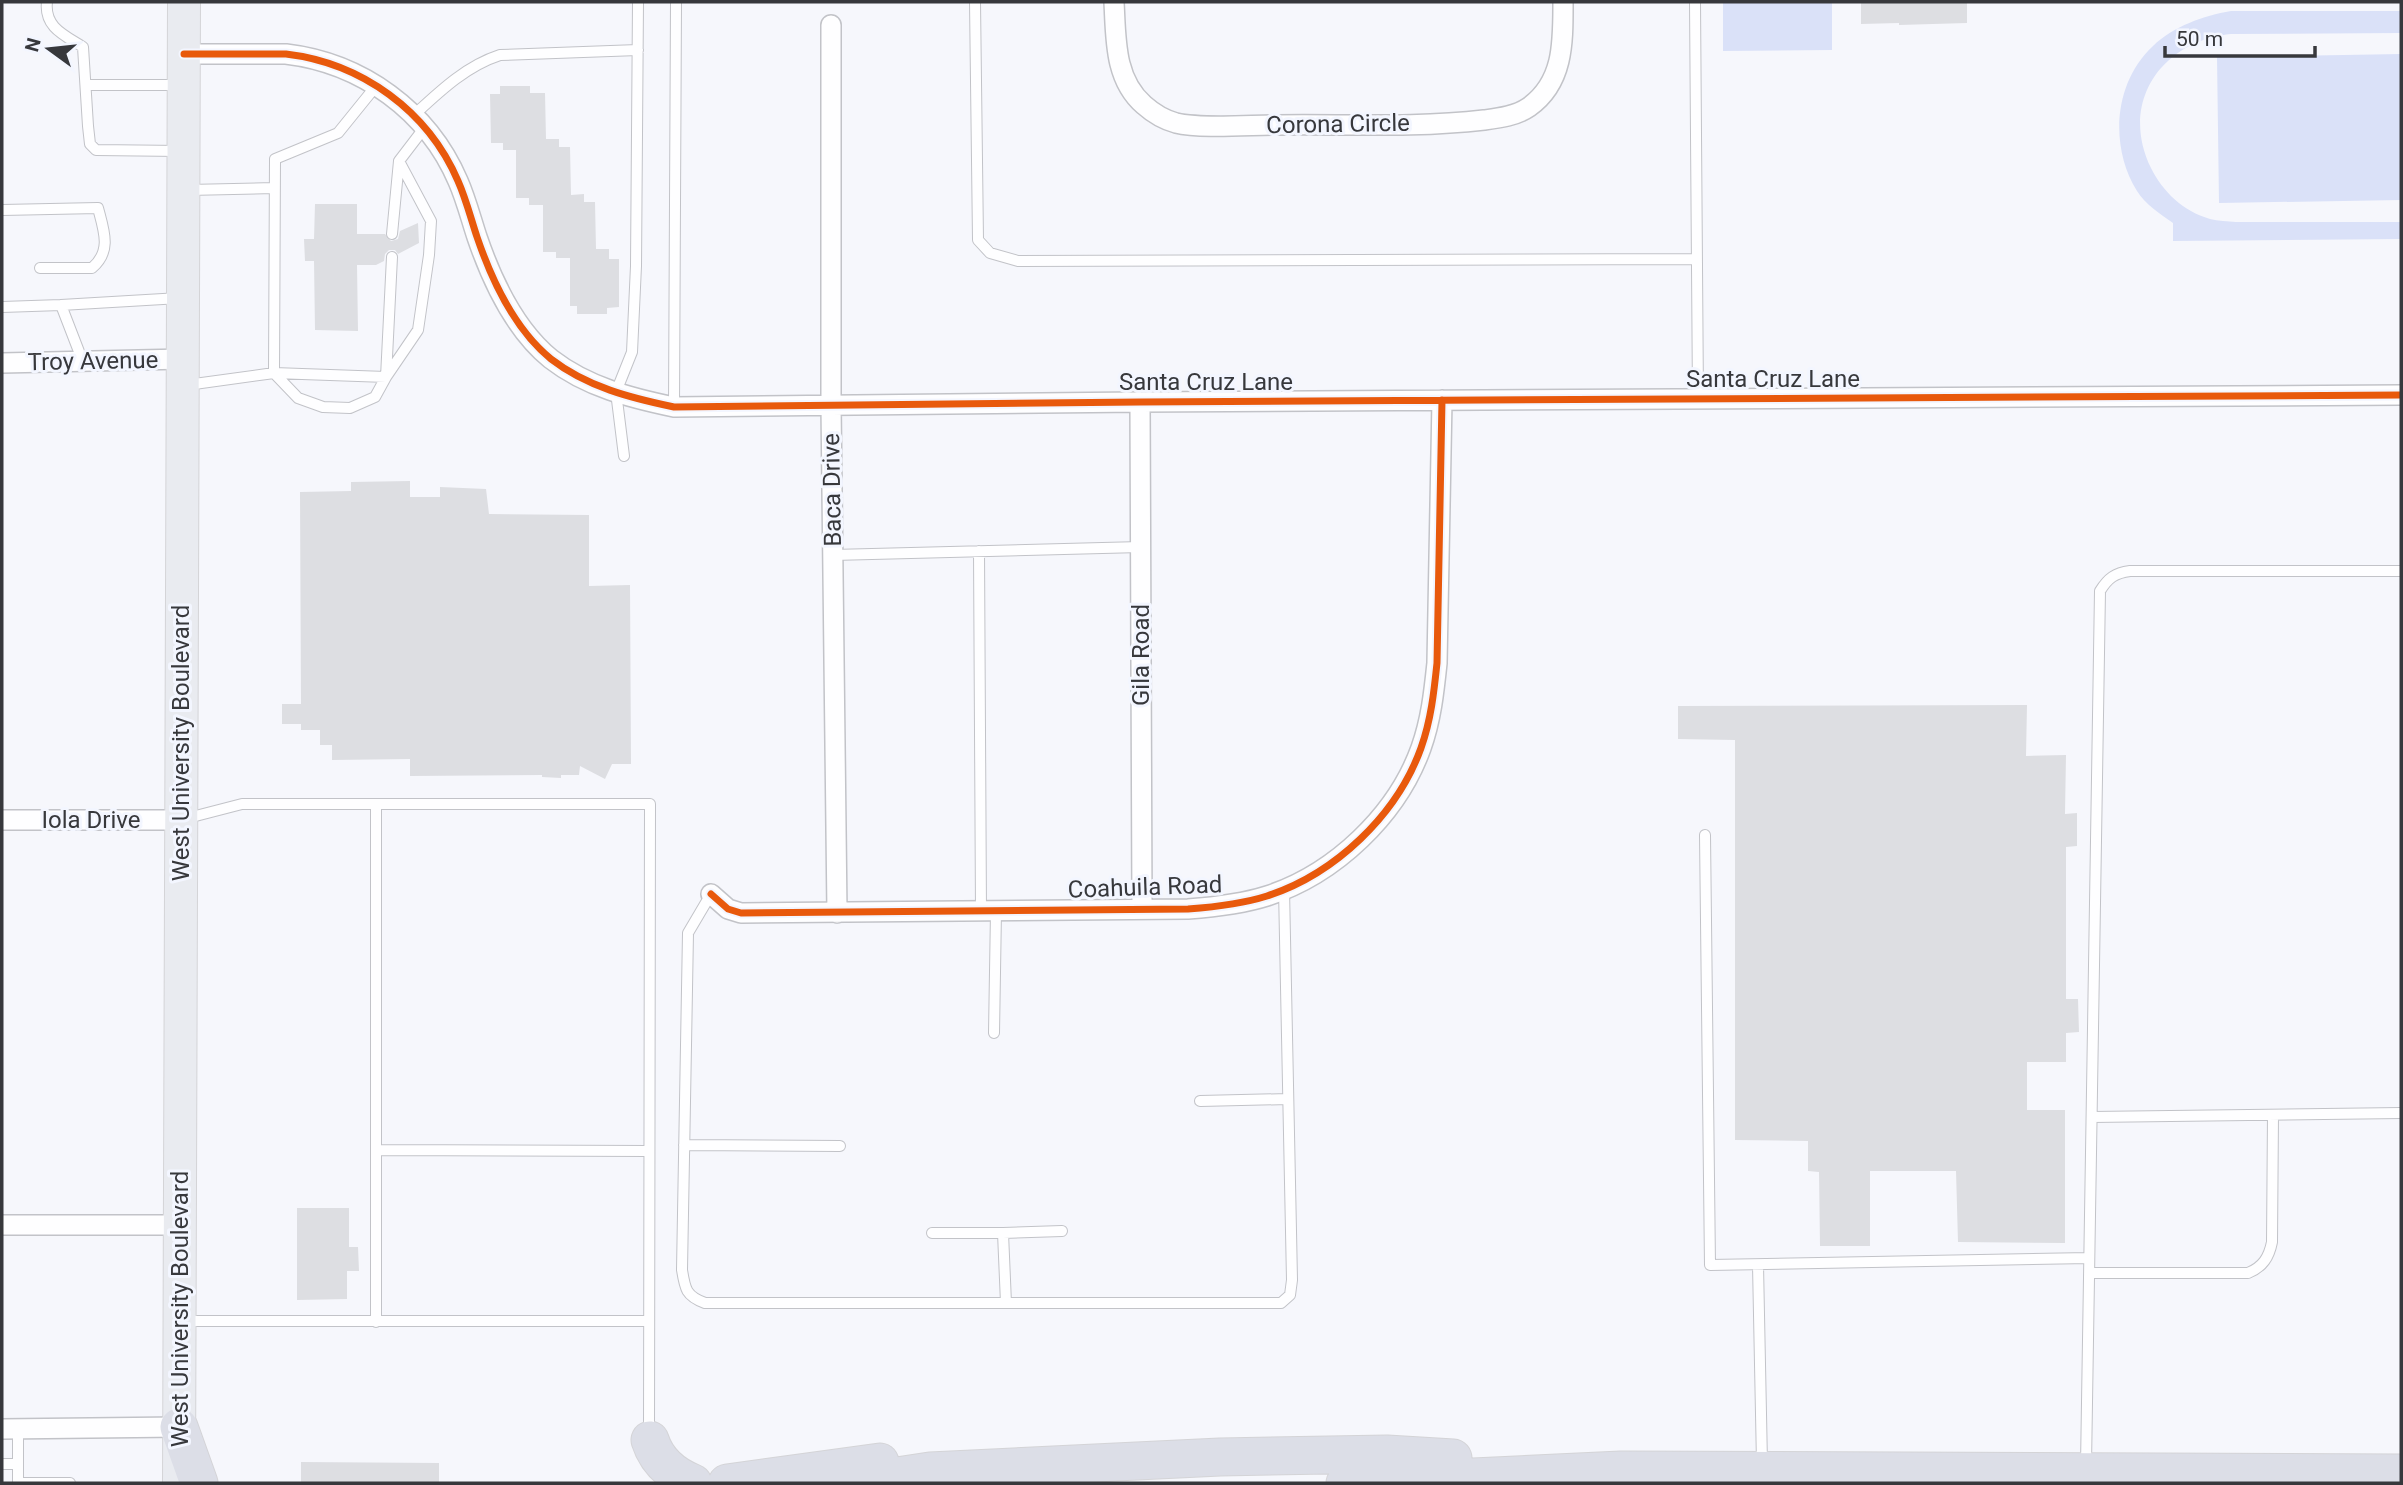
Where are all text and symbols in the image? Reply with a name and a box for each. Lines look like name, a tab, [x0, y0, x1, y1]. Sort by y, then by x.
north arrow	[14, 14, 84, 84]
scale bar	[2165, 14, 2316, 58]
text: 50 m	[2176, 27, 2223, 51]
text: N	[20, 35, 46, 54]
street label: Corona Circle	[1266, 109, 1410, 139]
street label: Troy Avenue	[27, 346, 159, 376]
street label: Santa Cruz Lane	[1686, 365, 1860, 393]
street label: Santa Cruz Lane	[1119, 368, 1293, 396]
street label: Baca Drive	[817, 433, 847, 547]
street label: Gila Road	[1127, 604, 1155, 706]
street label: West University Boulevard	[167, 605, 195, 881]
street label: Iola Drive	[42, 806, 140, 834]
street label: Coahuila Road	[1067, 870, 1223, 904]
street label: West University Boulevard	[166, 1171, 194, 1447]

